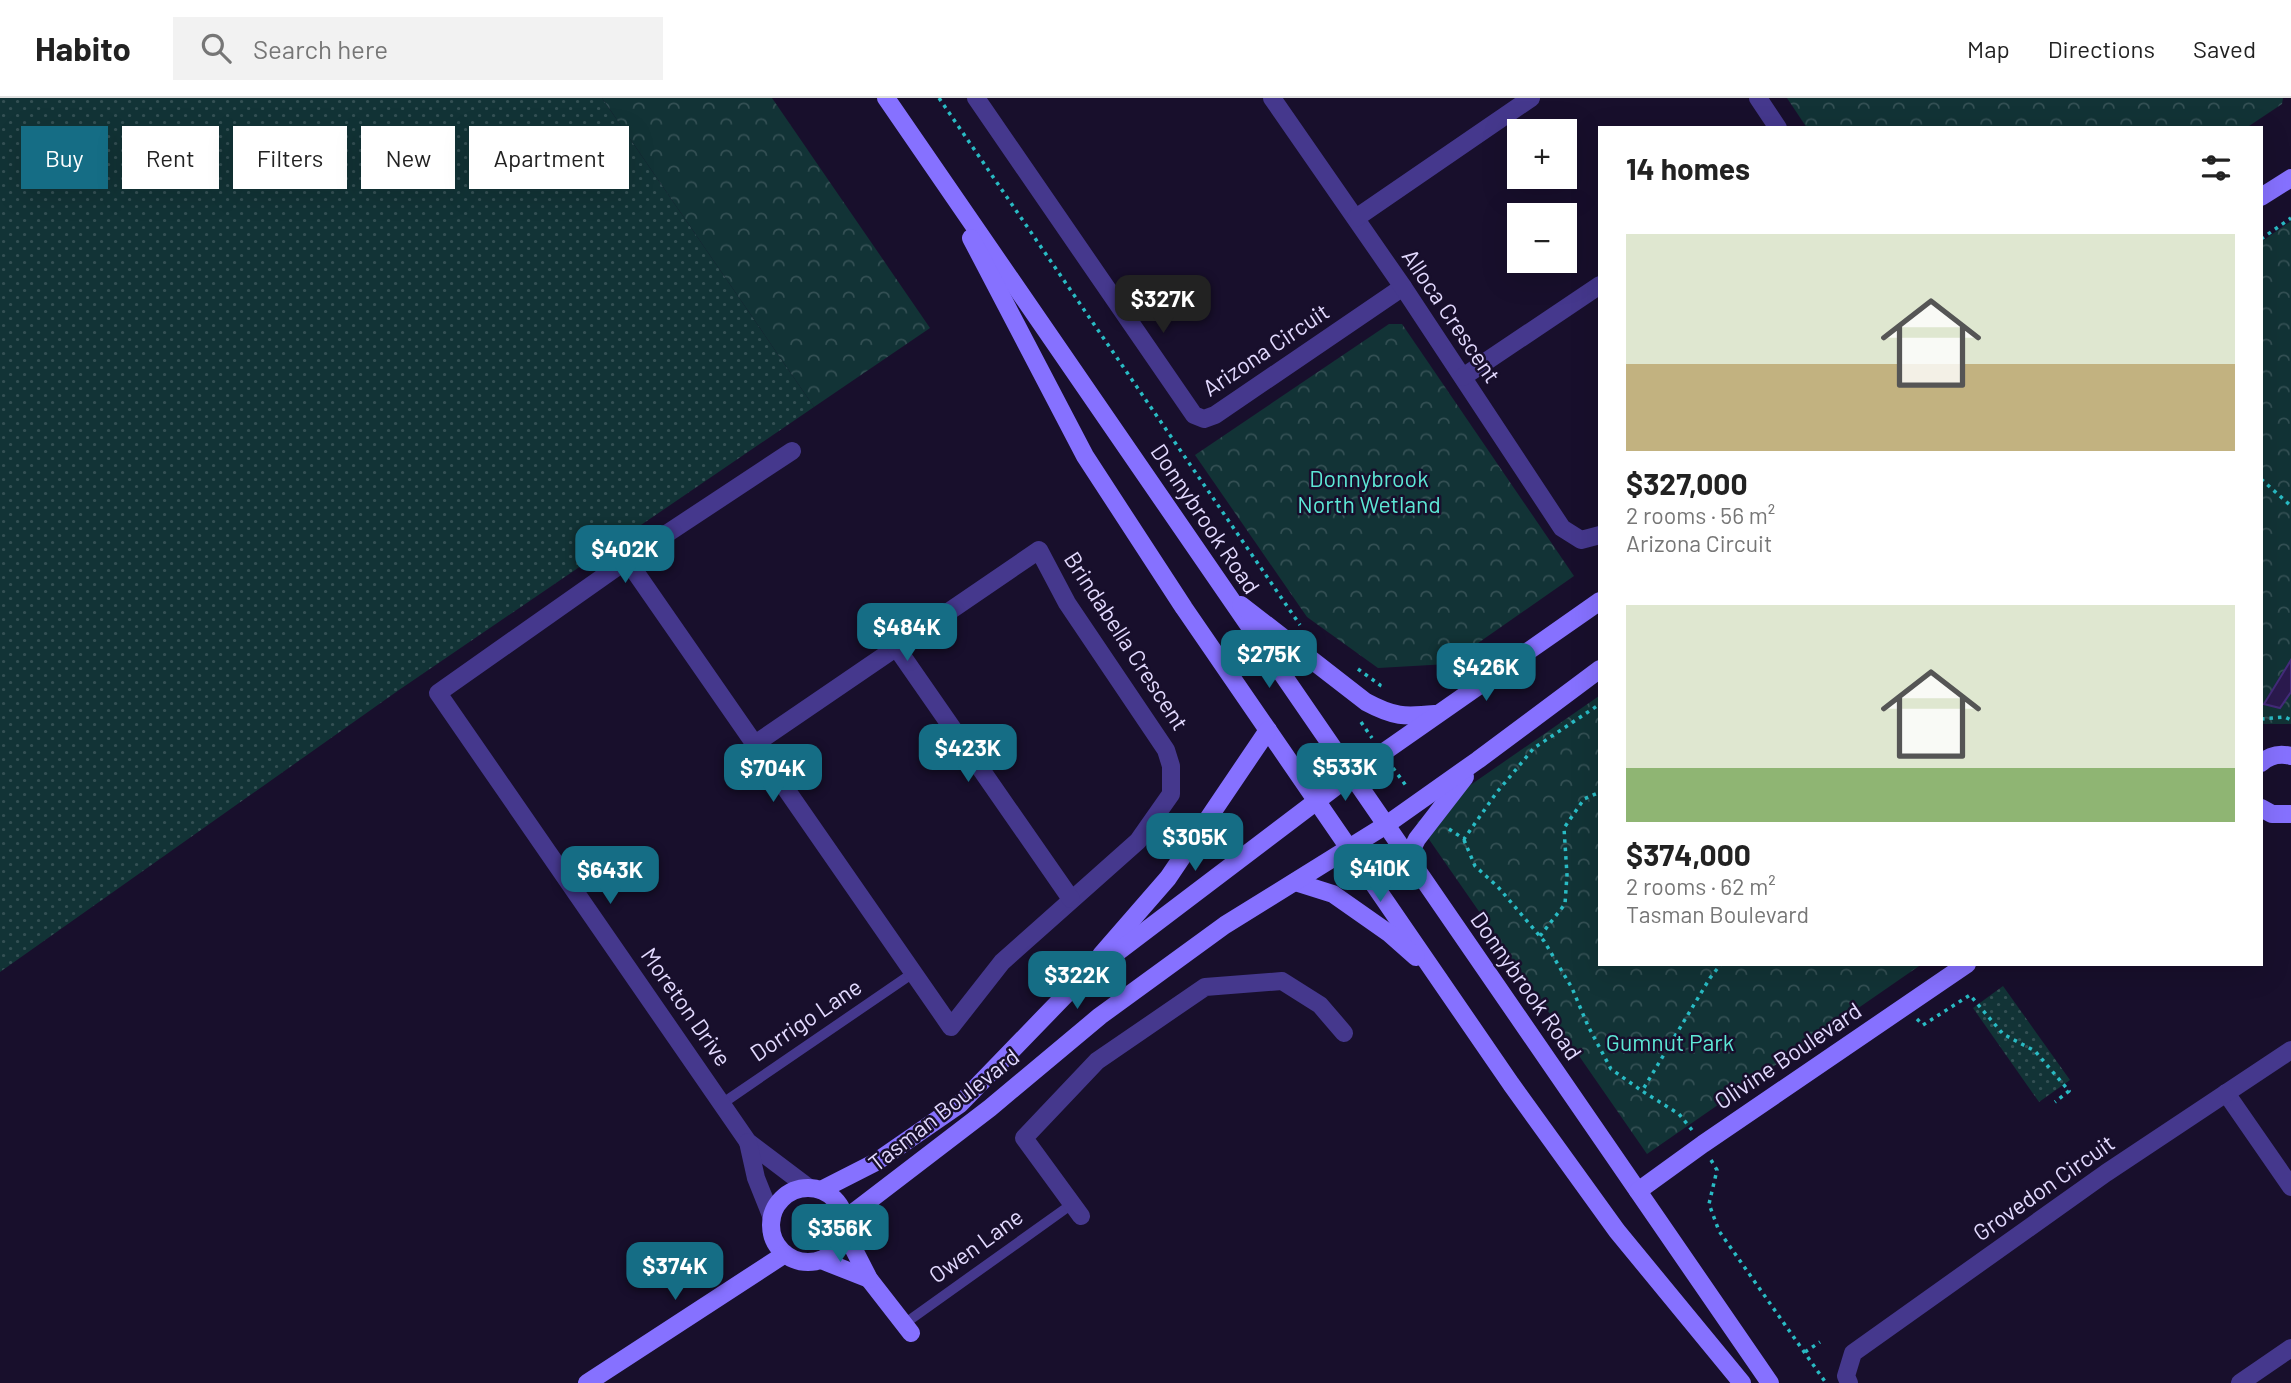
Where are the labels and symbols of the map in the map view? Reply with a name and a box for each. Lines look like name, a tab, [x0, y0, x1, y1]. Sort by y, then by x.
street label: Alloca Crescent	[1397, 243, 1507, 388]
pin: $327K	[1114, 275, 1212, 335]
street label: Arizona Circuit	[1197, 297, 1334, 402]
street label: Donnybrook Road	[1145, 438, 1266, 599]
park label: Donnybrook North Wetland	[1297, 464, 1441, 518]
pin: $402K	[576, 526, 674, 585]
street label: Brindabella Crescent	[1059, 546, 1195, 735]
pin: $484K	[858, 603, 956, 663]
pin: $275K	[1220, 630, 1318, 690]
pin: $426K	[1437, 644, 1535, 703]
pin: $423K	[919, 724, 1017, 784]
pin: $704K	[724, 744, 822, 804]
pin: $533K	[1296, 744, 1394, 803]
pin: $305K	[1146, 814, 1244, 873]
pin: $410K	[1331, 844, 1429, 904]
pin: $643K	[561, 846, 659, 906]
street label: Donnybrook Road	[1465, 906, 1588, 1065]
street label: Moreton Drive	[636, 942, 738, 1071]
pin: $322K	[1028, 951, 1126, 1011]
street label: Dorrigo Lane	[745, 972, 866, 1067]
street label: Olivine Boulevard	[1709, 996, 1866, 1115]
park label: Gumnut Park	[1606, 1028, 1734, 1056]
street label: Tasman Boulevard	[863, 1042, 1024, 1177]
street label: Grovedon Circuit	[1967, 1128, 2119, 1246]
street label: Owen Lane	[923, 1202, 1028, 1289]
pin: $356K	[791, 1204, 889, 1264]
pin: $374K	[626, 1242, 724, 1302]

